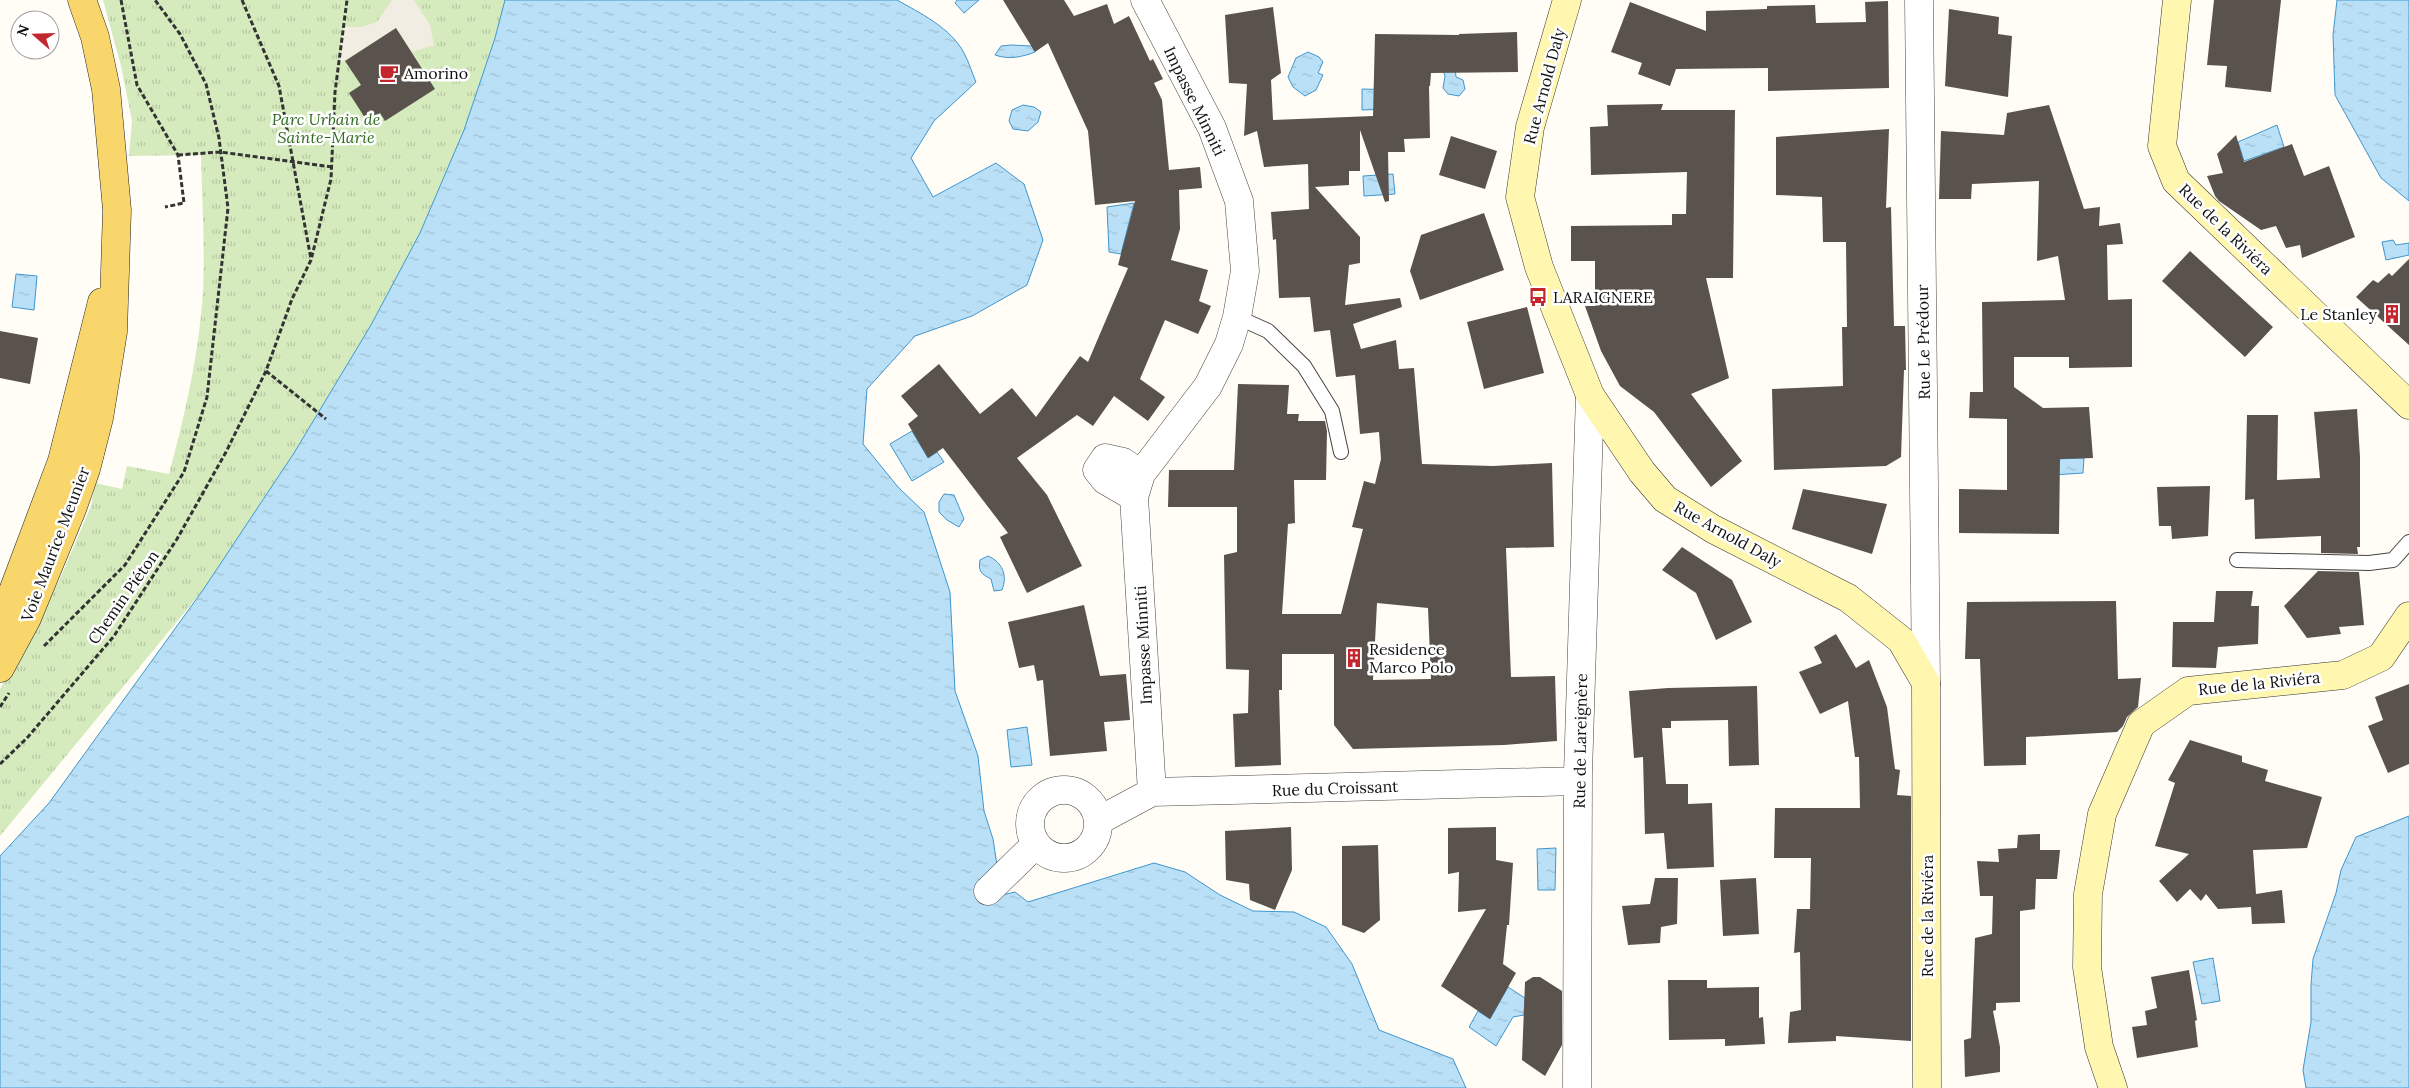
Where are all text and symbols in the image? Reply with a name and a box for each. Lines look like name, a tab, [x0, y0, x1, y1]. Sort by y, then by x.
north arrow	[10, 10, 60, 60]
text: N	[12, 22, 33, 39]
street label: Rue Arnold Daly	[1519, 25, 1569, 146]
street label: Impasse Minniti	[1160, 43, 1230, 159]
cafe icon: Amorino	[378, 62, 400, 84]
place label: Amorino	[403, 63, 468, 83]
park label: Parc Urbain de Sainte-Marie	[272, 109, 381, 147]
street label: Rue de la Riviéra	[2175, 179, 2277, 279]
street label: Rue Le Prédour	[1912, 284, 1934, 400]
bus stop icon: LARAIGNERE	[1527, 286, 1549, 308]
place label: LARAIGNERE	[1553, 287, 1653, 307]
building icon: Le Stanley	[2381, 303, 2403, 325]
place label: Le Stanley	[2300, 304, 2378, 324]
street label: Voie Maurice Meunier	[16, 464, 94, 625]
street label: Rue Arnold Daly	[1671, 496, 1786, 572]
street label: Chemin Piéton	[83, 546, 163, 648]
street label: Impasse Minniti	[1130, 585, 1156, 705]
place label: Residence Marco Polo	[1369, 639, 1453, 677]
building icon: Residence Marco Polo	[1343, 647, 1365, 669]
street label: Rue de la Riviéra	[2197, 667, 2321, 699]
street label: Rue de Lareignère	[1569, 673, 1591, 809]
street label: Rue du Croissant	[1271, 776, 1399, 800]
street label: Rue de la Riviéra	[1917, 855, 1937, 977]

